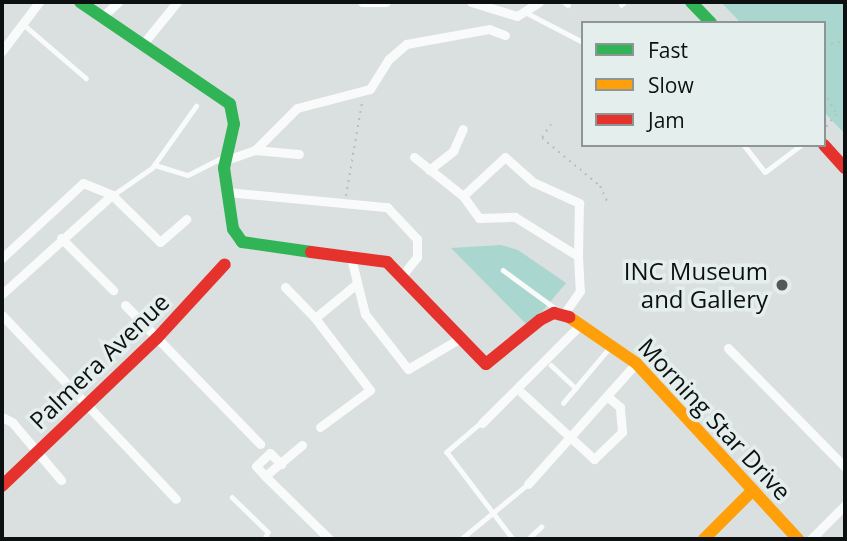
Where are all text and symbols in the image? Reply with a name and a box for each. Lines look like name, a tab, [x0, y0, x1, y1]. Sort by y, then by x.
legend	[581, 21, 826, 147]
text: Fast	[648, 36, 688, 64]
text: Slow	[648, 71, 694, 99]
text: Jam	[648, 106, 685, 134]
place label: INC Museum and Gallery	[624, 257, 768, 313]
marker: INC Museum and Gallery	[774, 277, 790, 293]
street label: Palmera Avenue	[23, 287, 175, 435]
street label: Morning Star Drive	[633, 332, 797, 506]

